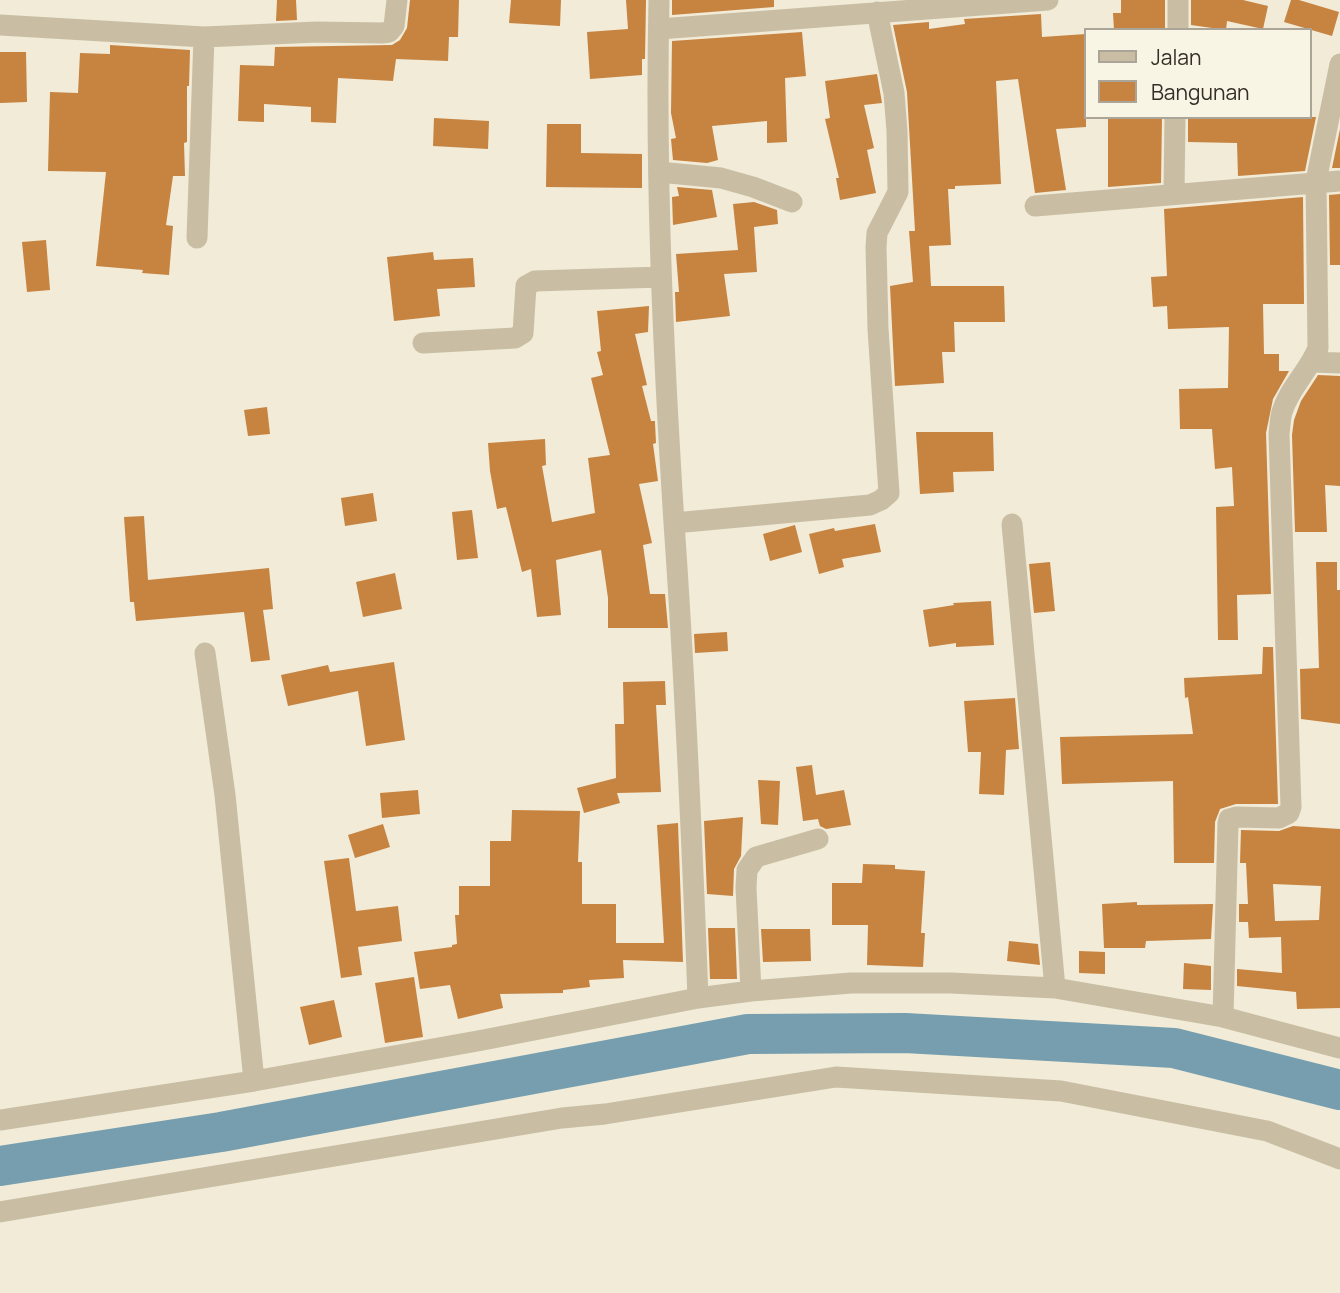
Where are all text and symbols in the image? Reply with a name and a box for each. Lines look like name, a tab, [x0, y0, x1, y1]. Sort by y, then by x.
legend	[1084, 28, 1312, 119]
text: Jalan	[1151, 43, 1201, 71]
text: Bangunan	[1151, 78, 1250, 106]

